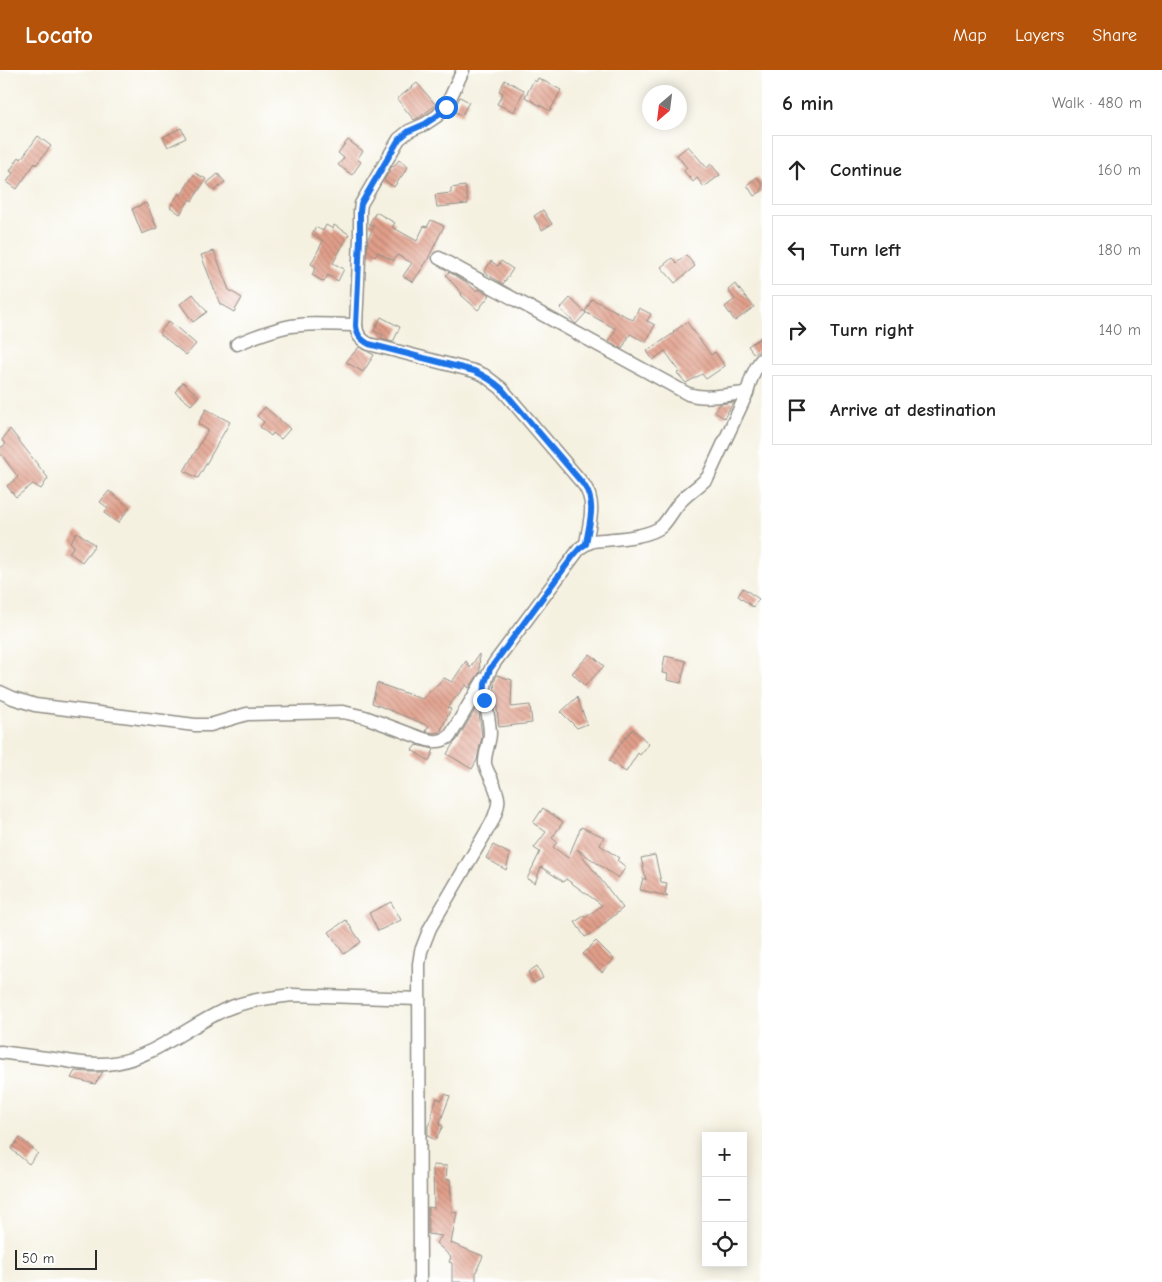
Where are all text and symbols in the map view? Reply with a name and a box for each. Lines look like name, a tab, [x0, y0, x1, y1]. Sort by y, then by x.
text: Locato	[25, 21, 93, 49]
text: Map	[953, 25, 987, 46]
text: Layers	[1015, 25, 1064, 46]
text: Share	[1092, 25, 1137, 46]
north arrow	[642, 85, 687, 130]
text: 6 min	[782, 91, 834, 115]
text: Walk · 480 m	[1052, 94, 1142, 112]
route start	[435, 96, 458, 119]
icon: ahead	[783, 156, 811, 184]
text: Continue	[830, 159, 902, 181]
text: 160 m	[1098, 161, 1141, 179]
icon: left	[783, 236, 811, 264]
text: Turn left	[830, 239, 901, 261]
text: 180 m	[1098, 241, 1141, 259]
icon: right	[783, 316, 811, 344]
text: Turn right	[830, 319, 914, 341]
text: 140 m	[1099, 321, 1141, 339]
icon: arrive	[783, 396, 811, 424]
text: Arrive at destination	[830, 399, 996, 421]
route end	[473, 689, 496, 712]
map controls	[702, 1132, 747, 1267]
button: +	[702, 1132, 747, 1177]
button: −	[702, 1177, 747, 1222]
button: locate	[702, 1222, 747, 1267]
scale bar	[15, 1247, 98, 1270]
text: 50 m	[22, 1250, 54, 1267]

